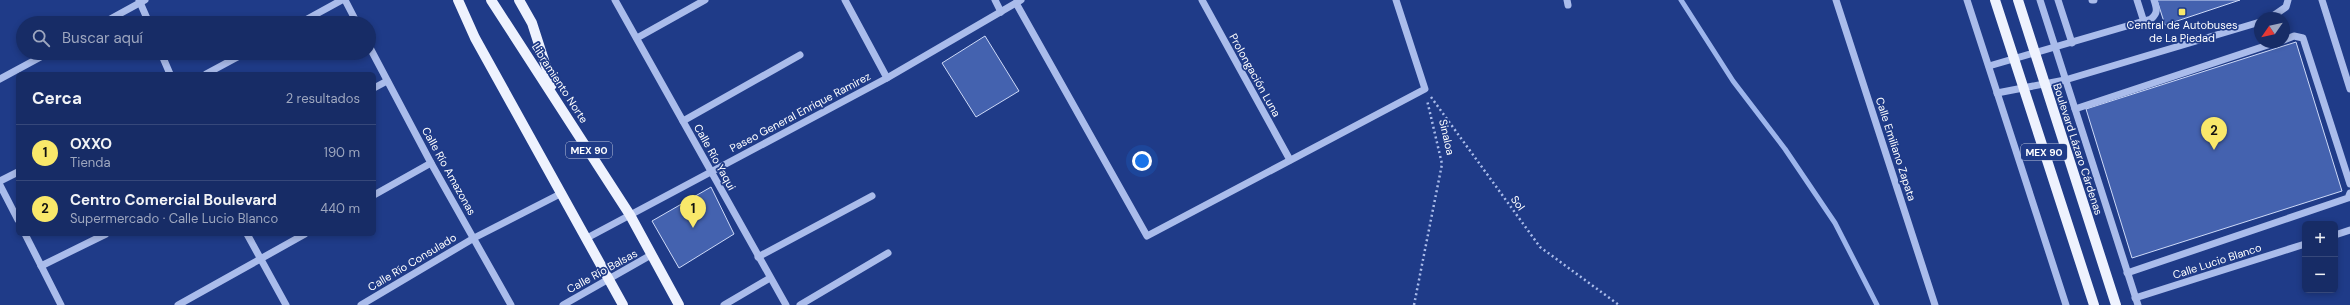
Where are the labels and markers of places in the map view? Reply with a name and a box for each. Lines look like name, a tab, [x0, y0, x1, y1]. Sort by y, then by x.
marker: Central de Autobuses de La Piedad	[2177, 7, 2187, 17]
place label: Central de Autobuses de La Piedad	[2127, 18, 2237, 45]
pin: 2	[2201, 117, 2227, 150]
pin: 1	[680, 195, 706, 228]

